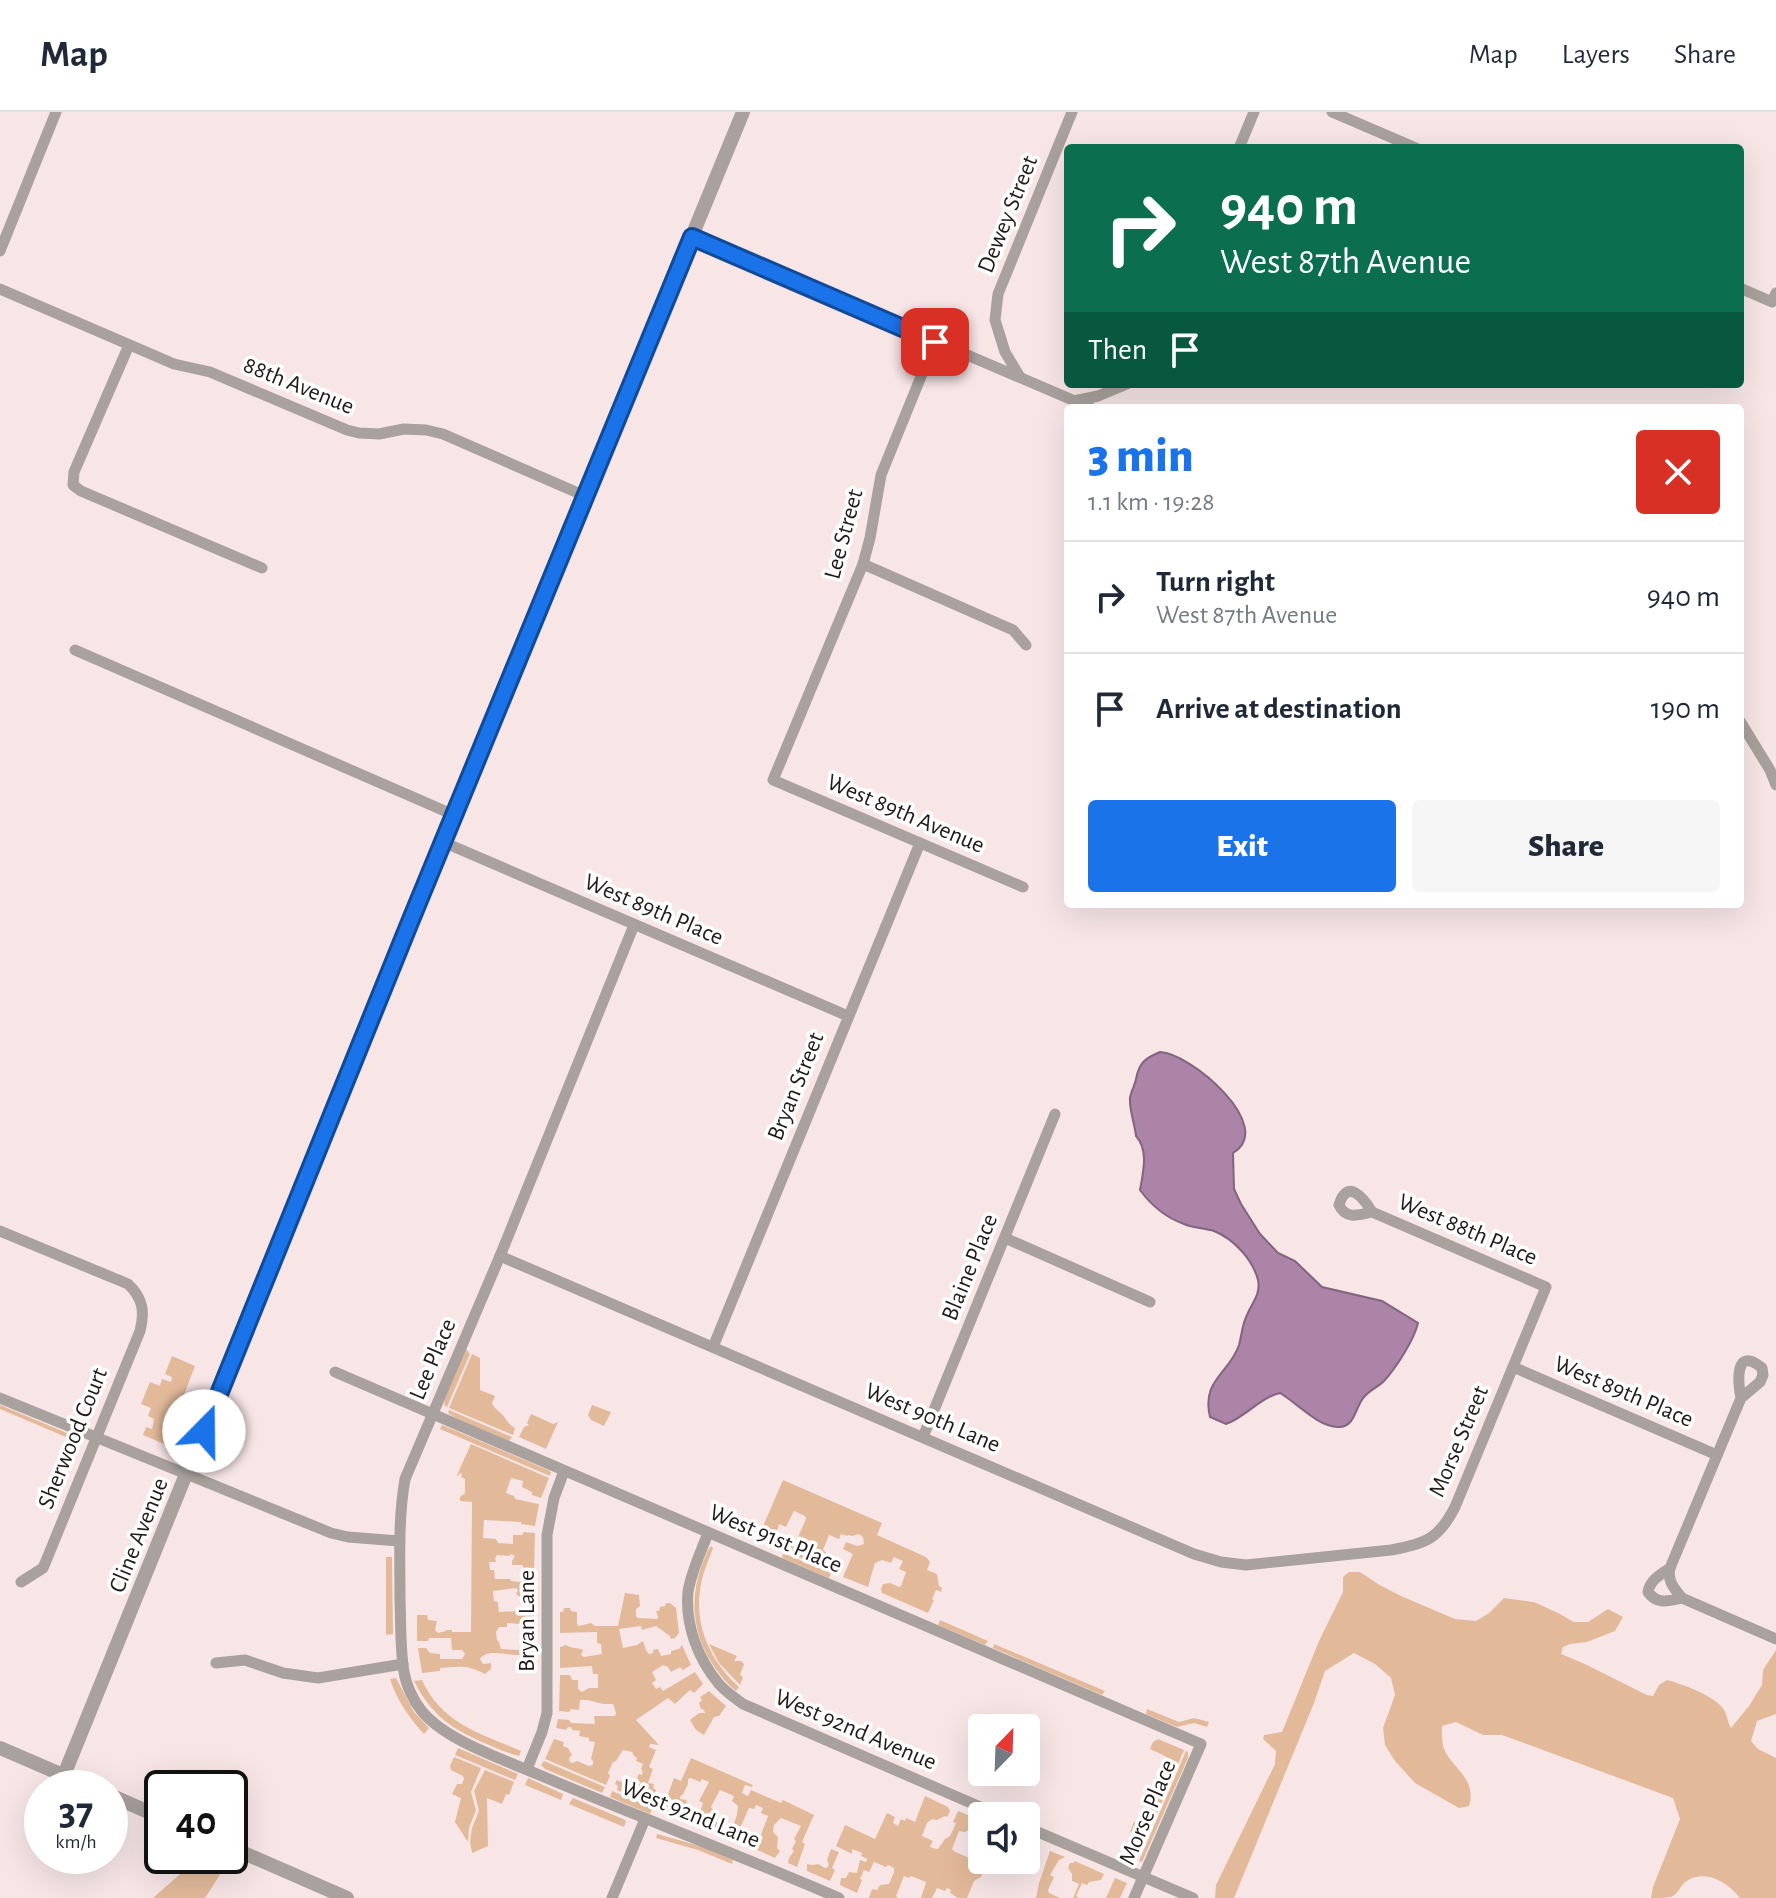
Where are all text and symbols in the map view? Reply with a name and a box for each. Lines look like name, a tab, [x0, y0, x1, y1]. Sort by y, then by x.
text: Map	[40, 36, 108, 74]
text: Map	[1469, 41, 1518, 69]
text: Layers	[1562, 41, 1630, 69]
text: Share	[1674, 41, 1736, 69]
street label: Dewey Street	[974, 152, 1042, 276]
icon: right	[1088, 176, 1192, 280]
text: 940 m	[1220, 179, 1358, 235]
text: West 87th Avenue	[1220, 244, 1471, 280]
pin	[901, 308, 969, 376]
icon: arrive	[913, 320, 957, 364]
icon: arrive	[1163, 328, 1207, 372]
text: Then	[1088, 335, 1147, 365]
street label: 88th Avenue	[240, 353, 357, 419]
button: close	[1636, 430, 1720, 514]
text: 3 min	[1088, 433, 1194, 481]
street label: Lee Street	[820, 486, 868, 582]
text: 1.1 km · 19:28	[1088, 489, 1215, 515]
text: Turn right	[1156, 567, 1275, 597]
icon: right	[1088, 575, 1132, 619]
text: 940 m	[1647, 582, 1720, 612]
text: West 87th Avenue	[1156, 602, 1337, 628]
icon: arrive	[1088, 687, 1132, 731]
text: Arrive at destination	[1156, 694, 1402, 724]
text: 190 m	[1651, 694, 1720, 724]
street label: West 89th Avenue	[823, 770, 988, 858]
button: Exit	[1088, 800, 1396, 892]
button: Share	[1412, 800, 1720, 892]
street label: West 89th Place	[581, 870, 727, 950]
street label: Bryan Street	[763, 1029, 829, 1144]
street label: West 88th Place	[1395, 1190, 1541, 1270]
street label: Blaine Place	[938, 1211, 1002, 1324]
street label: Lee Place	[405, 1315, 461, 1403]
street label: West 89th Place	[1551, 1352, 1697, 1432]
street label: Sherwood Court	[34, 1364, 112, 1512]
street label: West 90th Lane	[862, 1379, 1004, 1457]
street label: Morse Street	[1425, 1382, 1493, 1500]
position arrow	[162, 1389, 246, 1473]
street label: Cline Avenue	[105, 1475, 173, 1596]
street label: West 91st Place	[706, 1500, 846, 1578]
street label: Bryan Lane	[515, 1570, 539, 1672]
street label: West 92nd Avenue	[771, 1685, 940, 1775]
north arrow	[968, 1714, 1040, 1786]
map controls	[968, 1714, 1040, 1874]
street label: Morse Place	[1115, 1756, 1181, 1868]
speed limit sign: 40	[144, 1770, 248, 1874]
street label: West 92nd Lane	[618, 1775, 763, 1853]
text: 37	[59, 1792, 93, 1832]
button: sound	[968, 1802, 1040, 1874]
text: km/h	[55, 1832, 97, 1852]

